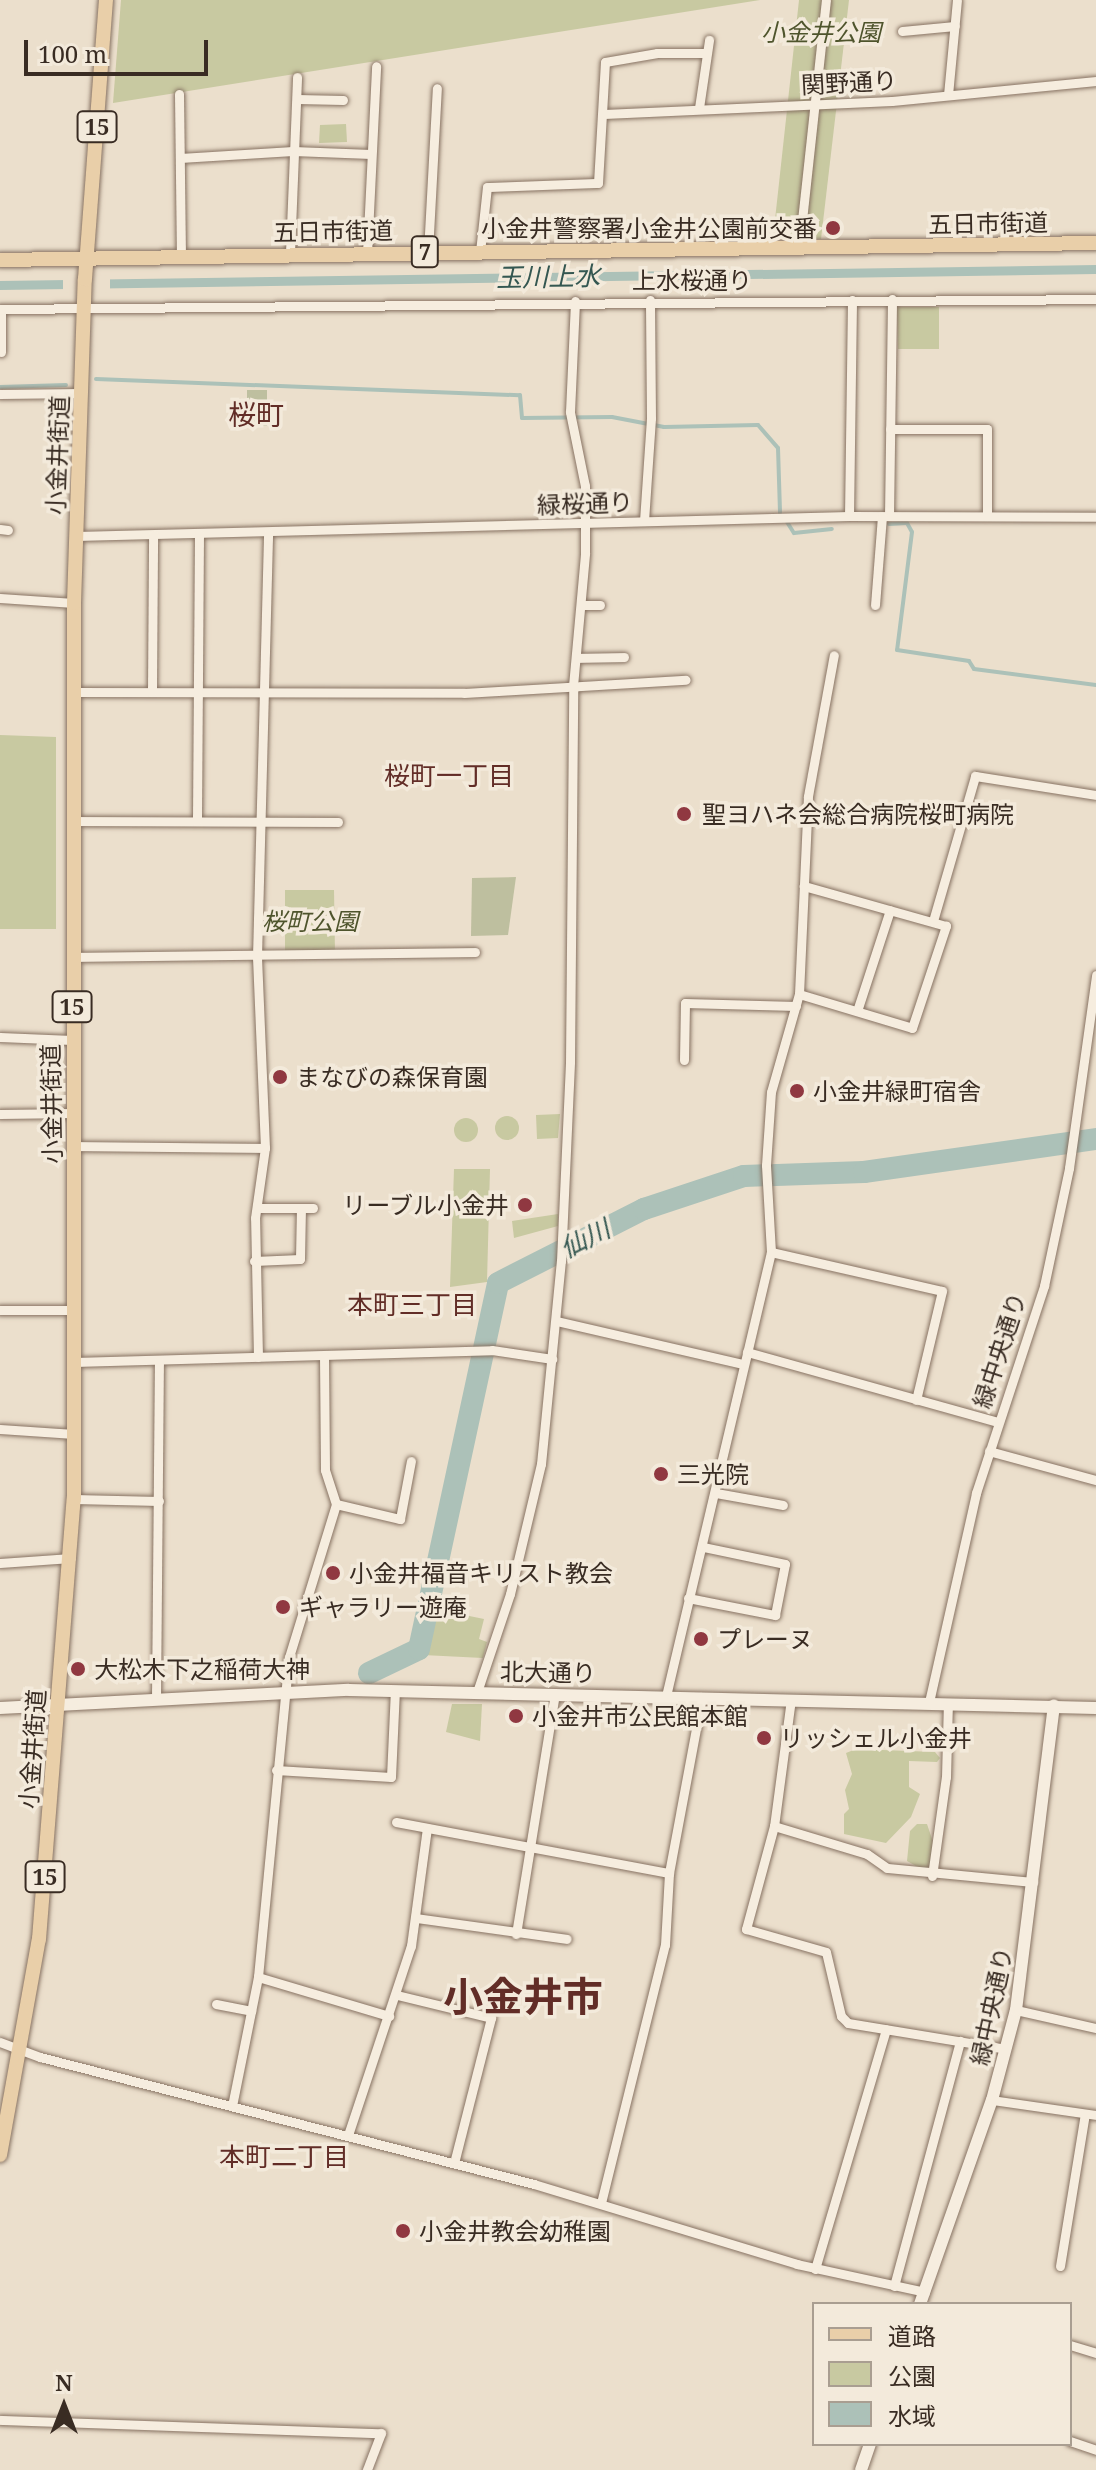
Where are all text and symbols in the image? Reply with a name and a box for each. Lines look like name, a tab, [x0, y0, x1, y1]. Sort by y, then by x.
park label: 小金井公園	[761, 18, 881, 46]
scale bar	[28, 24, 212, 74]
text: 100 m	[38, 37, 107, 70]
street label: 関野通り	[800, 65, 898, 99]
road number: 15	[75, 109, 119, 145]
street label: 五日市街道	[928, 208, 1048, 238]
place label: 小金井警察署小金井公園前交番	[481, 214, 817, 242]
street label: 五日市街道	[273, 216, 393, 246]
marker: 小金井警察署小金井公園前交番	[824, 219, 842, 237]
road number: 7	[409, 234, 441, 270]
water label: 玉川上水	[496, 260, 600, 294]
street label: 上水桜通り	[632, 266, 752, 294]
street label: 小金井街道	[41, 395, 73, 515]
district label: 桜町	[228, 397, 284, 431]
street label: 緑桜通り	[537, 487, 633, 519]
district label: 桜町一丁目	[384, 760, 514, 792]
place label: 聖ヨハネ会総合病院桜町病院	[702, 800, 1014, 828]
marker: 聖ヨハネ会総合病院桜町病院	[673, 803, 695, 825]
park label: 桜町公園	[262, 907, 358, 935]
road number: 15	[50, 989, 94, 1025]
street label: 小金井街道	[36, 1044, 66, 1164]
place label: まなびの森保育園	[296, 1063, 488, 1091]
marker: まなびの森保育園	[271, 1068, 289, 1086]
place label: 小金井緑町宿舎	[813, 1077, 981, 1105]
marker: 小金井緑町宿舎	[788, 1082, 806, 1100]
place label: リーブル小金井	[341, 1191, 509, 1219]
marker: リーブル小金井	[516, 1196, 534, 1214]
water label: 仙川	[555, 1213, 615, 1265]
street label: 緑中央通り	[967, 1288, 1031, 1412]
district label: 本町三丁目	[347, 1289, 477, 1321]
place label: 三光院	[677, 1460, 749, 1488]
marker: 三光院	[652, 1465, 670, 1483]
place label: 小金井福音キリスト教会	[349, 1559, 613, 1587]
marker: 小金井福音キリスト教会	[324, 1564, 342, 1582]
place label: ギャラリー遊庵	[299, 1593, 467, 1621]
marker: ギャラリー遊庵	[274, 1598, 292, 1616]
place label: プレーヌ	[717, 1625, 813, 1653]
marker: プレーヌ	[692, 1630, 710, 1648]
place label: 大松木下之稲荷大神	[94, 1655, 310, 1683]
street label: 北大通り	[500, 1657, 596, 1687]
marker: 大松木下之稲荷大神	[69, 1660, 87, 1678]
street label: 小金井街道	[13, 1688, 51, 1810]
place label: 小金井市公民館本館	[532, 1702, 748, 1730]
marker: 小金井市公民館本館	[507, 1707, 525, 1725]
place label: リッシェル小金井	[780, 1724, 972, 1752]
marker: リッシェル小金井	[755, 1729, 773, 1747]
road number: 15	[23, 1859, 67, 1895]
street label: 緑中央通り	[964, 1944, 1018, 2068]
district label: 小金井市	[443, 1972, 603, 2020]
district label: 本町二丁目	[219, 2141, 349, 2173]
place label: 小金井教会幼稚園	[419, 2217, 611, 2245]
marker: 小金井教会幼稚園	[394, 2222, 412, 2240]
legend	[812, 2302, 1072, 2446]
text: 道路	[888, 2319, 936, 2352]
text: 公園	[888, 2359, 936, 2392]
north arrow	[24, 2366, 104, 2446]
text: N	[55, 2367, 73, 2397]
text: 水域	[888, 2399, 936, 2432]

